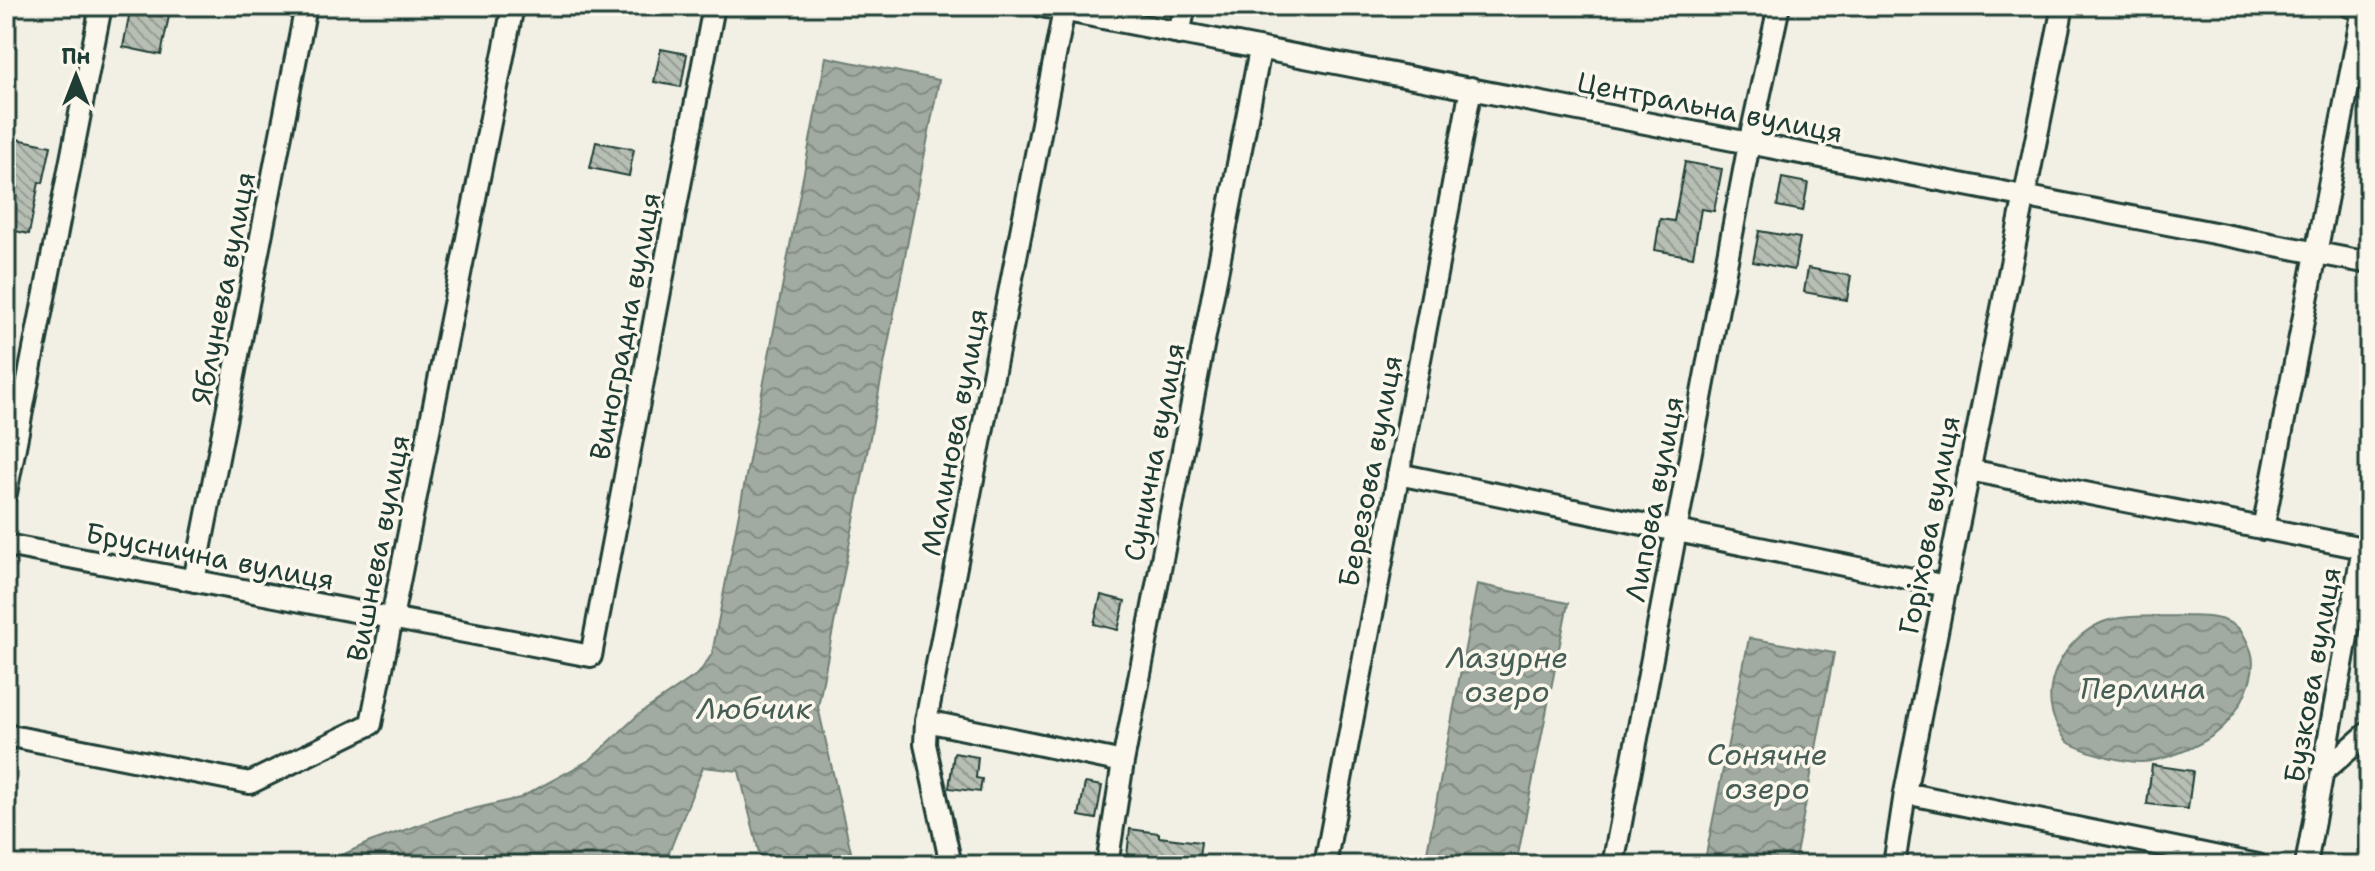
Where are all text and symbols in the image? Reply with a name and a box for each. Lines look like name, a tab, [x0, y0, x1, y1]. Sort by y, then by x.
north arrow	[36, 36, 116, 116]
text: Пн	[61, 42, 91, 71]
street label: Центральна вулиця	[1574, 63, 1846, 151]
street label: Яблунева вулиця	[182, 168, 264, 408]
street label: Виноградна вулиця	[580, 189, 670, 463]
street label: Малинова вулиця	[911, 305, 997, 559]
street label: Сунична вулиця	[1114, 339, 1194, 565]
street label: Березова вулиця	[1329, 352, 1411, 590]
street label: Липова вулиця	[1615, 393, 1693, 605]
street label: Горіхова вулиця	[1889, 412, 1969, 638]
street label: Вишнева вулиця	[337, 431, 419, 665]
street label: Бруснична вулиця	[82, 513, 338, 599]
street label: Бузкова вулиця	[2274, 564, 2350, 786]
water label: Лазурне озеро	[1445, 637, 1568, 712]
water label: Перлина	[2080, 668, 2206, 709]
water label: Любчик	[695, 688, 813, 729]
water label: Сонячне озеро	[1706, 734, 1828, 809]

